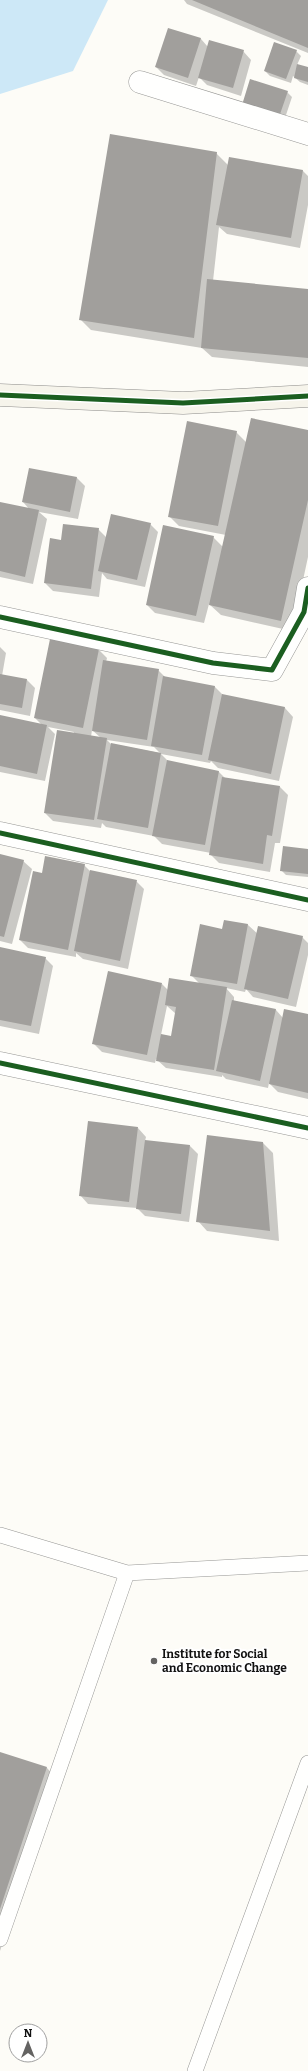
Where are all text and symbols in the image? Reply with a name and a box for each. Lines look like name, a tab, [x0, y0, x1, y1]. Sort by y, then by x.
place label: Institute for Social and Economic Change	[162, 1647, 287, 1675]
marker: Institute for Social and Economic Change	[149, 1656, 159, 1666]
north arrow	[8, 2023, 48, 2063]
text: N	[24, 2027, 33, 2040]

